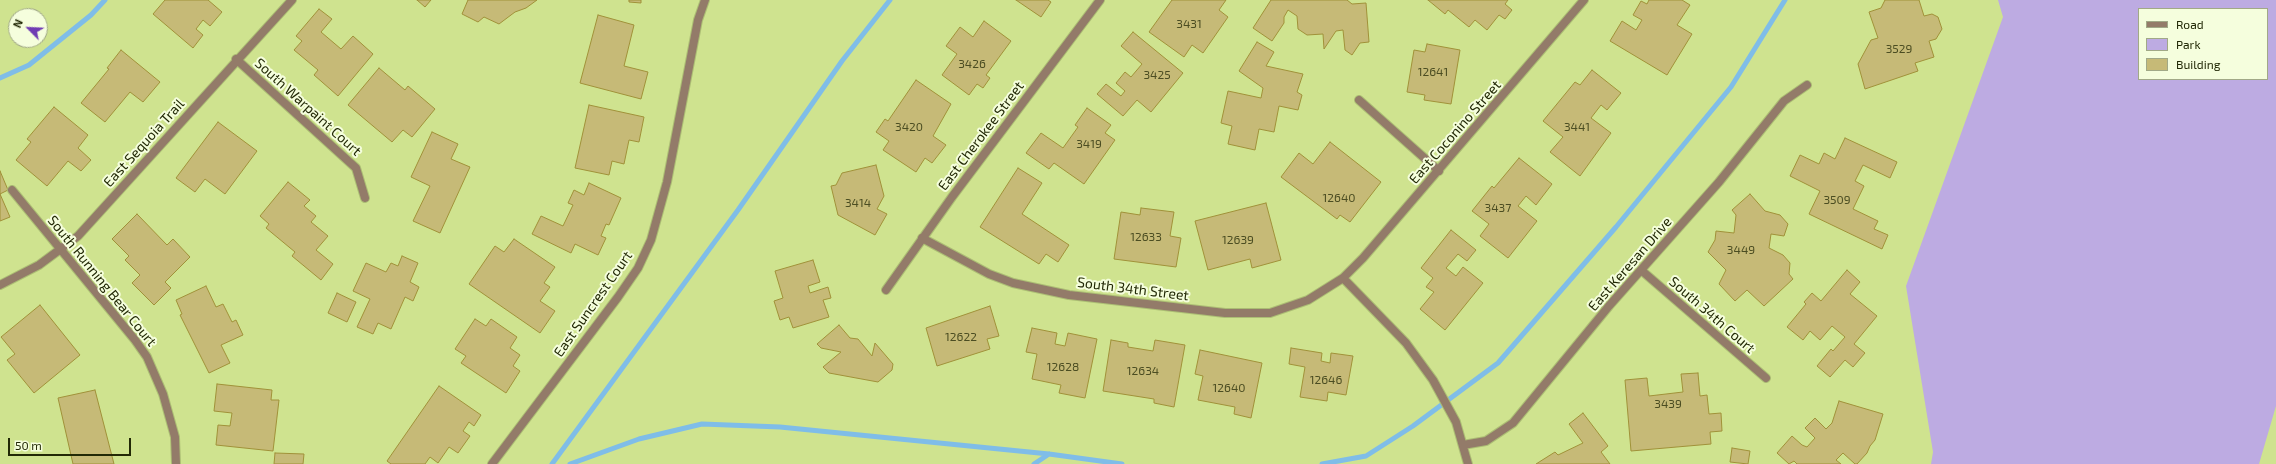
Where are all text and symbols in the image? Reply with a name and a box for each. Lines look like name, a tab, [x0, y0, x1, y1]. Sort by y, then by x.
north arrow	[8, 8, 48, 48]
legend	[2138, 8, 2268, 80]
text: N	[10, 17, 25, 30]
house number: 3431	[1176, 17, 1202, 31]
text: Road	[2176, 17, 2204, 31]
text: Park	[2176, 37, 2201, 51]
house number: 3529	[1886, 42, 1912, 56]
street label: South Warpaint Court	[251, 55, 365, 159]
house number: 3426	[958, 57, 986, 71]
text: Building	[2176, 57, 2220, 71]
house number: 12641	[1418, 65, 1448, 79]
house number: 3425	[1143, 68, 1171, 82]
street label: East Coconino Street	[1406, 77, 1504, 187]
street label: East Cherokee Street	[935, 78, 1027, 194]
street label: East Sequoia Trail	[100, 96, 188, 190]
house number: 3420	[895, 120, 923, 134]
house number: 3441	[1564, 120, 1590, 134]
house number: 3419	[1076, 137, 1102, 151]
house number: 12640	[1323, 191, 1355, 205]
house number: 3509	[1823, 193, 1851, 207]
house number: 3414	[845, 196, 871, 210]
house number: 3437	[1485, 201, 1511, 215]
street label: South Running Bear Court	[44, 212, 160, 350]
street label: East Keresan Drive	[1585, 214, 1675, 314]
house number: 12633	[1130, 230, 1162, 244]
house number: 12639	[1222, 233, 1254, 247]
house number: 3449	[1727, 243, 1755, 257]
street label: East Suncrest Court	[550, 248, 636, 360]
street label: South 34th Court	[1666, 273, 1758, 357]
street label: South 34th Street	[1076, 274, 1190, 304]
house number: 12622	[945, 330, 977, 344]
house number: 12628	[1047, 360, 1079, 374]
house number: 12634	[1127, 364, 1159, 378]
house number: 12646	[1310, 373, 1342, 387]
house number: 12640	[1213, 381, 1245, 395]
house number: 3439	[1654, 397, 1682, 411]
scale bar	[10, 430, 133, 456]
text: 50 m	[15, 438, 42, 452]

